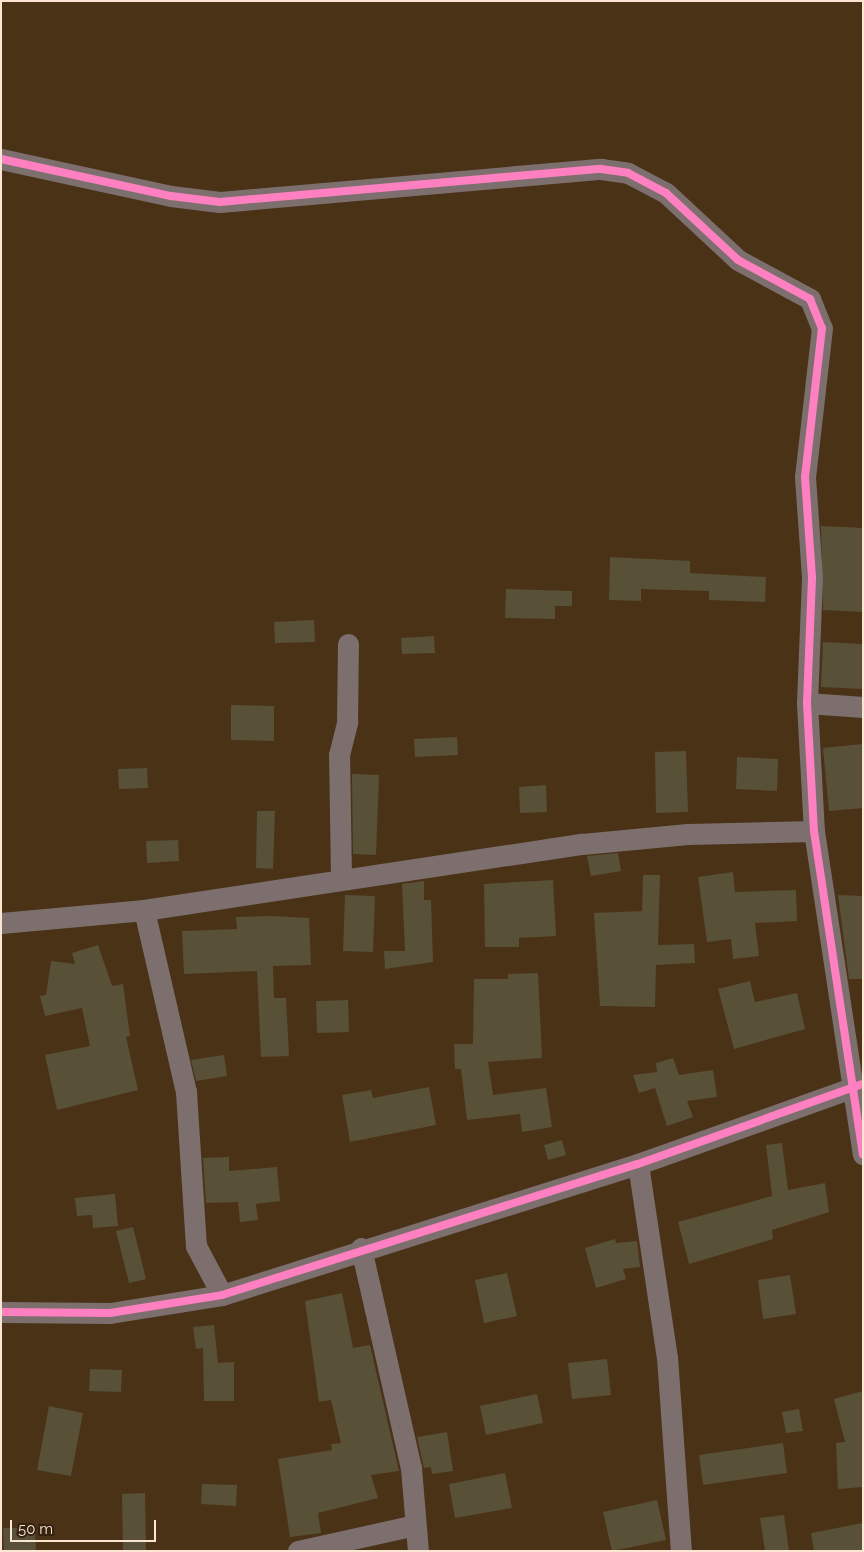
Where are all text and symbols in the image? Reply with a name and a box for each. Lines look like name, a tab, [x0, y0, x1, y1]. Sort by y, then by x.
scale bar	[12, 1510, 159, 1542]
text: 50 m	[18, 1520, 53, 1538]

